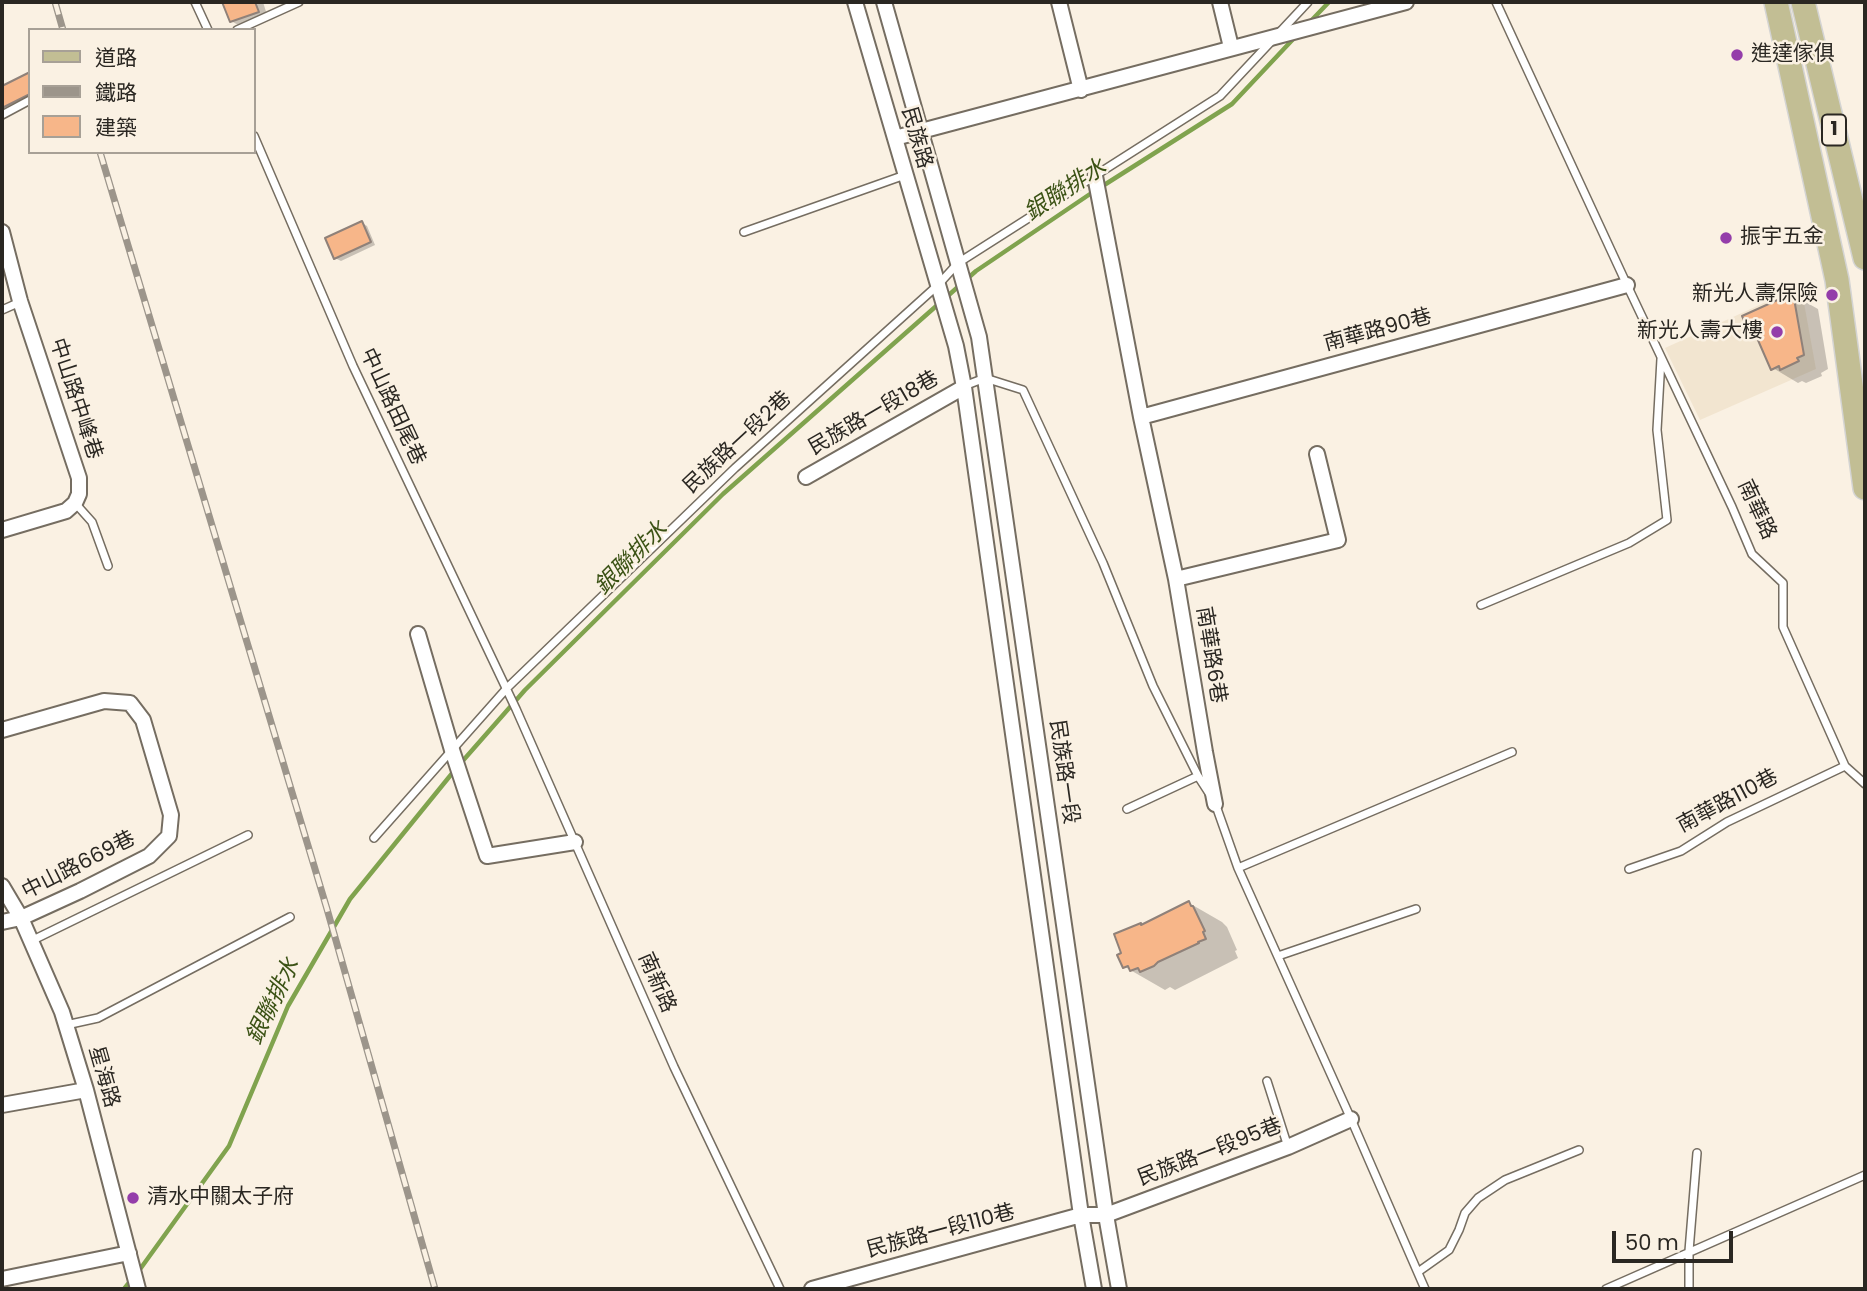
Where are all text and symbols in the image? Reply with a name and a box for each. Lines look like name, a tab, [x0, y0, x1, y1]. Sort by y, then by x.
legend	[28, 28, 256, 154]
place label: 進達傢俱	[1751, 42, 1835, 68]
text: 道路	[95, 43, 137, 72]
marker: 進達傢俱	[1729, 47, 1745, 63]
text: 鐵路	[95, 78, 137, 107]
street label: 民族路	[895, 104, 937, 172]
text: 建築	[95, 113, 137, 142]
road number: 1	[1822, 114, 1846, 146]
water label: 銀聯排水	[1020, 154, 1112, 228]
place label: 振宇五金	[1740, 225, 1824, 251]
marker: 振宇五金	[1718, 230, 1734, 246]
place label: 新光人壽保險	[1692, 282, 1818, 308]
marker: 新光人壽保險	[1824, 287, 1840, 303]
street label: 南華路90巷	[1321, 305, 1435, 357]
place label: 新光人壽大樓	[1637, 319, 1763, 345]
marker: 新光人壽大樓	[1769, 324, 1785, 340]
street label: 中山路中峰巷	[44, 335, 106, 463]
street label: 中山路田尾巷	[354, 345, 430, 469]
street label: 民族路一段18巷	[804, 367, 944, 461]
street label: 民族路一段2巷	[679, 387, 797, 499]
street label: 南華路	[1731, 476, 1781, 544]
water label: 銀聯排水	[590, 517, 674, 601]
street label: 南華路6巷	[1190, 605, 1230, 705]
street label: 民族路一段	[1043, 718, 1083, 826]
street label: 南華路110巷	[1673, 765, 1783, 839]
street label: 中山路669巷	[18, 827, 140, 905]
street label: 南新路	[632, 949, 680, 1017]
water label: 銀聯排水	[241, 955, 307, 1049]
street label: 星海路	[82, 1043, 124, 1111]
street label: 民族路一段95巷	[1134, 1114, 1286, 1192]
place label: 清水中關太子府	[147, 1185, 294, 1211]
marker: 清水中關太子府	[125, 1190, 141, 1206]
street label: 民族路一段110巷	[864, 1200, 1018, 1264]
scale bar	[1615, 1218, 1736, 1262]
text: 50 m	[1625, 1228, 1679, 1257]

